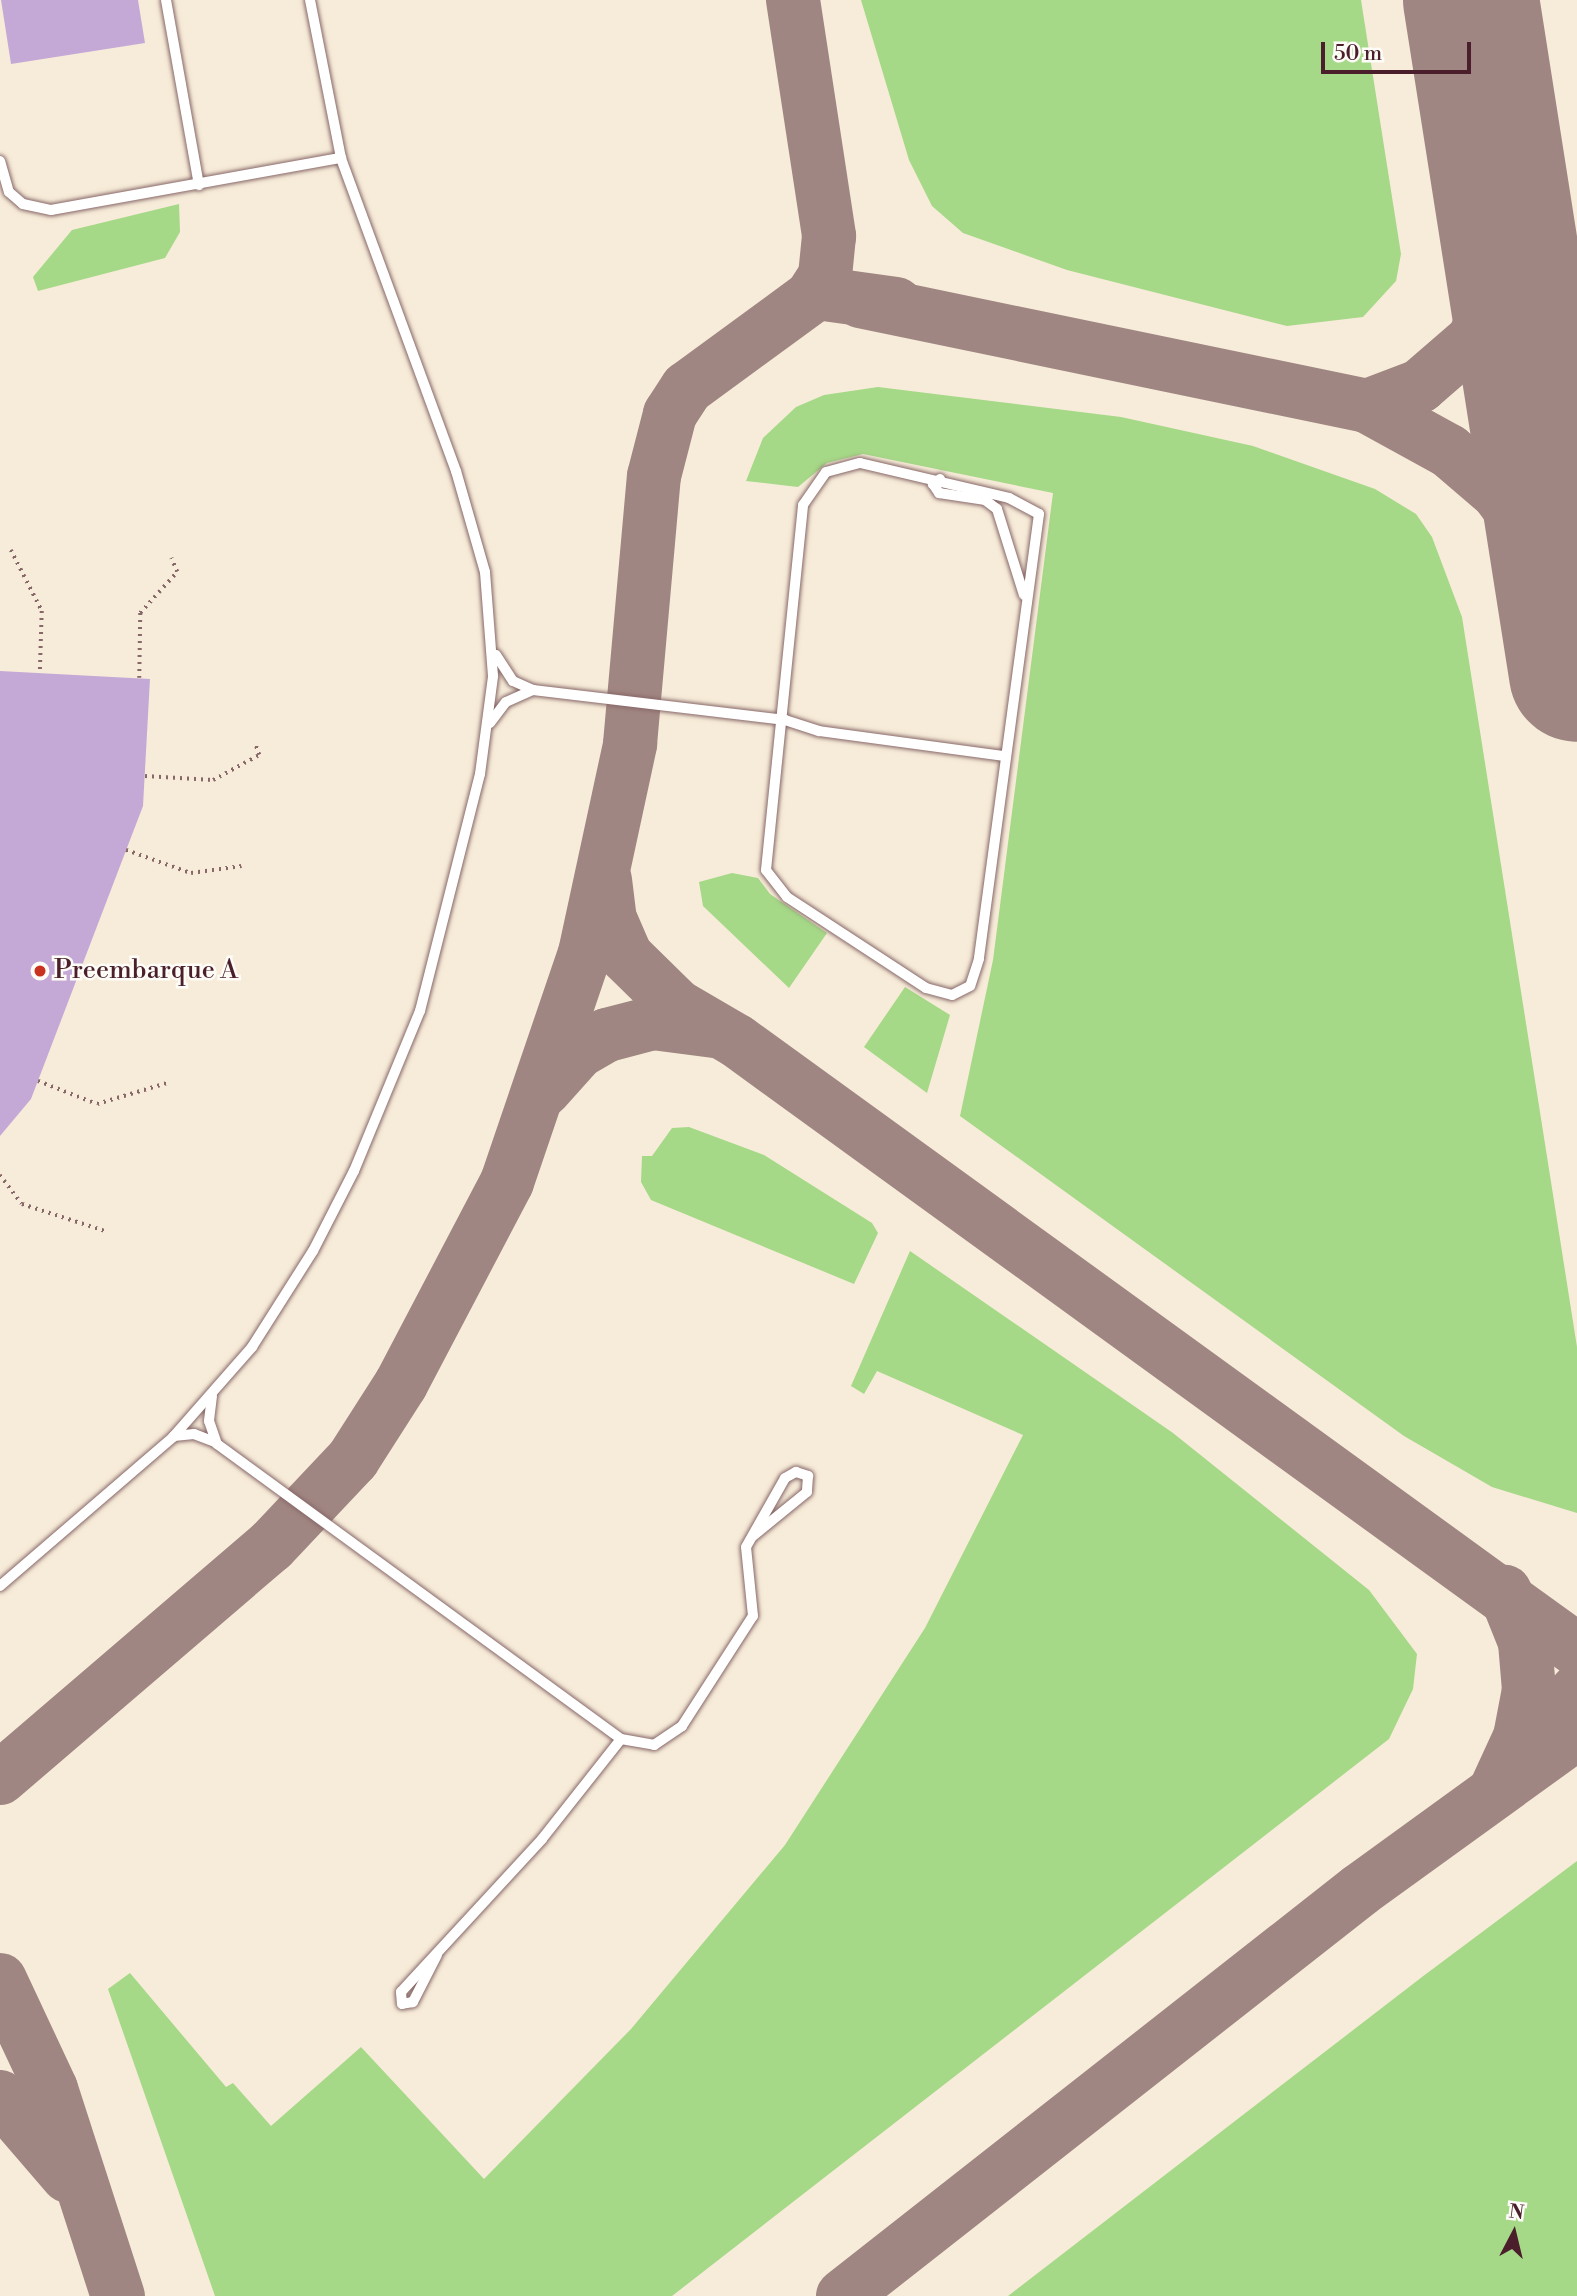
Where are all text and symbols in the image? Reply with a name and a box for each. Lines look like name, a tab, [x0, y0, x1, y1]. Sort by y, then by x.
scale bar	[1325, 28, 1476, 72]
text: 50 m	[1334, 41, 1382, 67]
place label: Preembarque A	[54, 955, 238, 987]
marker: Preembarque A	[32, 963, 48, 979]
north arrow	[1479, 2198, 1549, 2268]
text: N	[1508, 2199, 1525, 2225]

